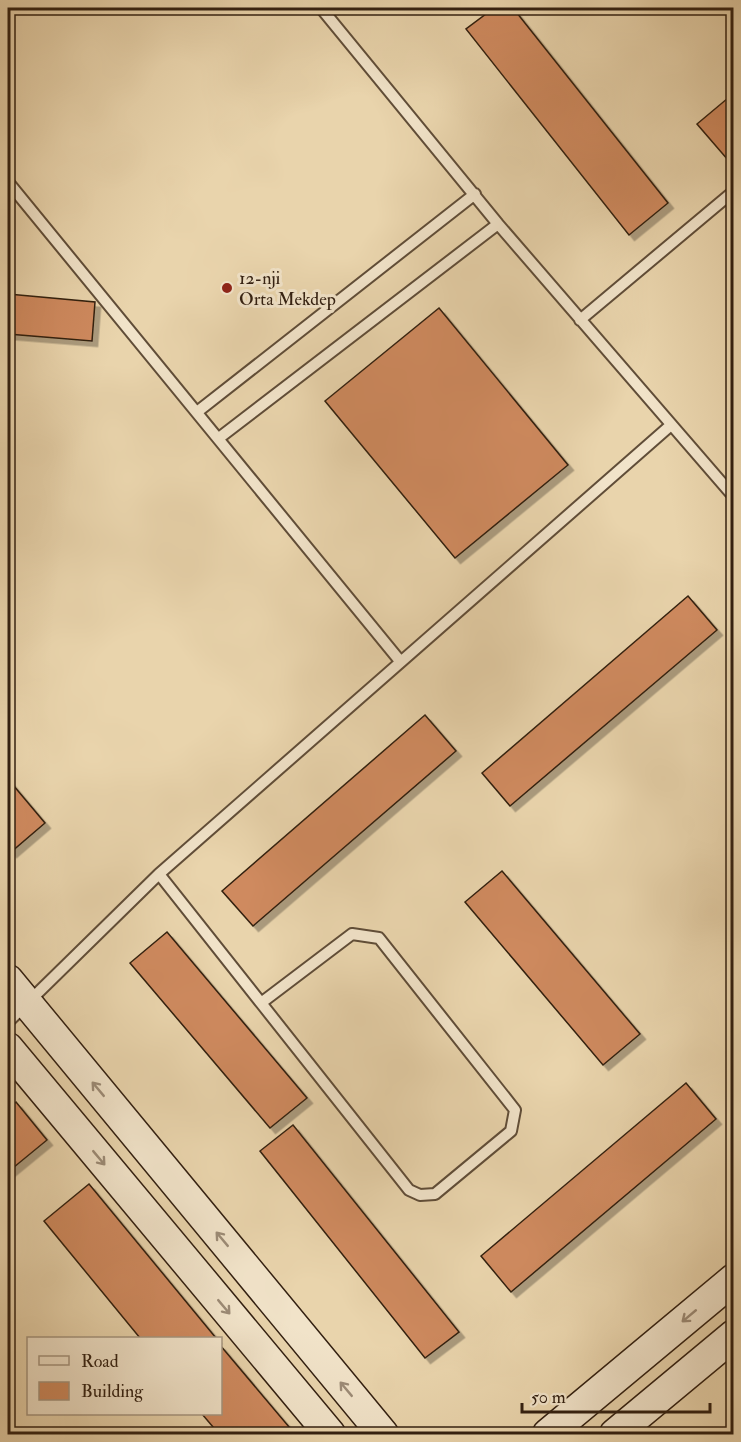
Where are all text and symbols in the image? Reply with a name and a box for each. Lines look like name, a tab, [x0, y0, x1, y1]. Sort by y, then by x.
place label: 12-nji Orta Mekdep	[239, 267, 336, 311]
marker: 12-nji Orta Mekdep	[220, 281, 234, 295]
one-way arrow	[91, 1081, 104, 1097]
one-way arrow	[92, 1149, 105, 1165]
one-way arrow	[215, 1232, 229, 1247]
one-way arrow	[217, 1299, 230, 1315]
one-way arrow	[681, 1310, 697, 1323]
legend	[27, 1337, 222, 1415]
text: Road	[81, 1350, 119, 1373]
scale bar	[522, 1376, 710, 1414]
text: Building	[81, 1380, 144, 1403]
one-way arrow	[339, 1382, 353, 1397]
text: 50 m	[531, 1386, 566, 1409]

